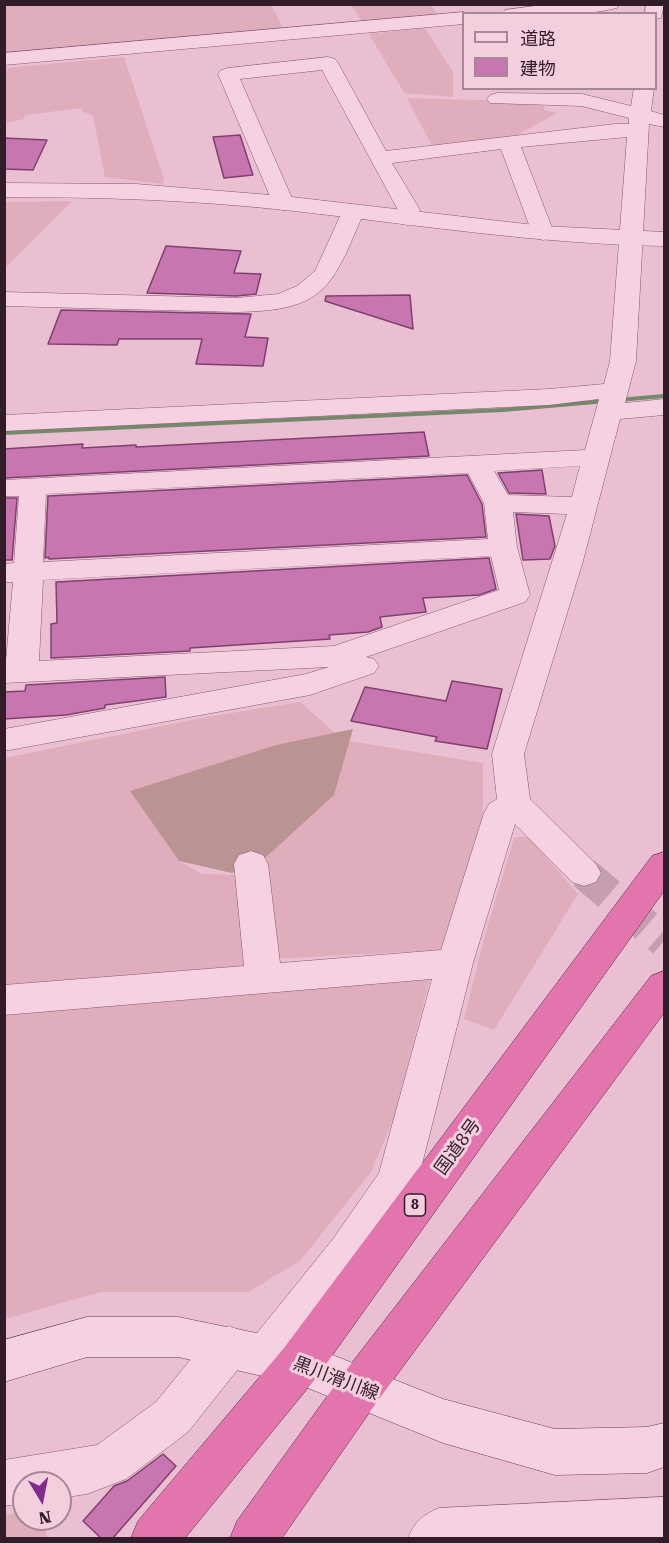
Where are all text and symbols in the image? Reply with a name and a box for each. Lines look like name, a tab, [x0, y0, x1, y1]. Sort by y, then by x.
legend	[462, 12, 657, 90]
text: 道路	[520, 28, 556, 49]
text: 建物	[520, 58, 556, 79]
street label: 国道8号	[430, 1115, 486, 1179]
road number: 8	[404, 1194, 426, 1216]
street label: 黒川滑川線	[290, 1353, 382, 1405]
north arrow	[12, 1471, 72, 1531]
text: N	[37, 1507, 53, 1528]

